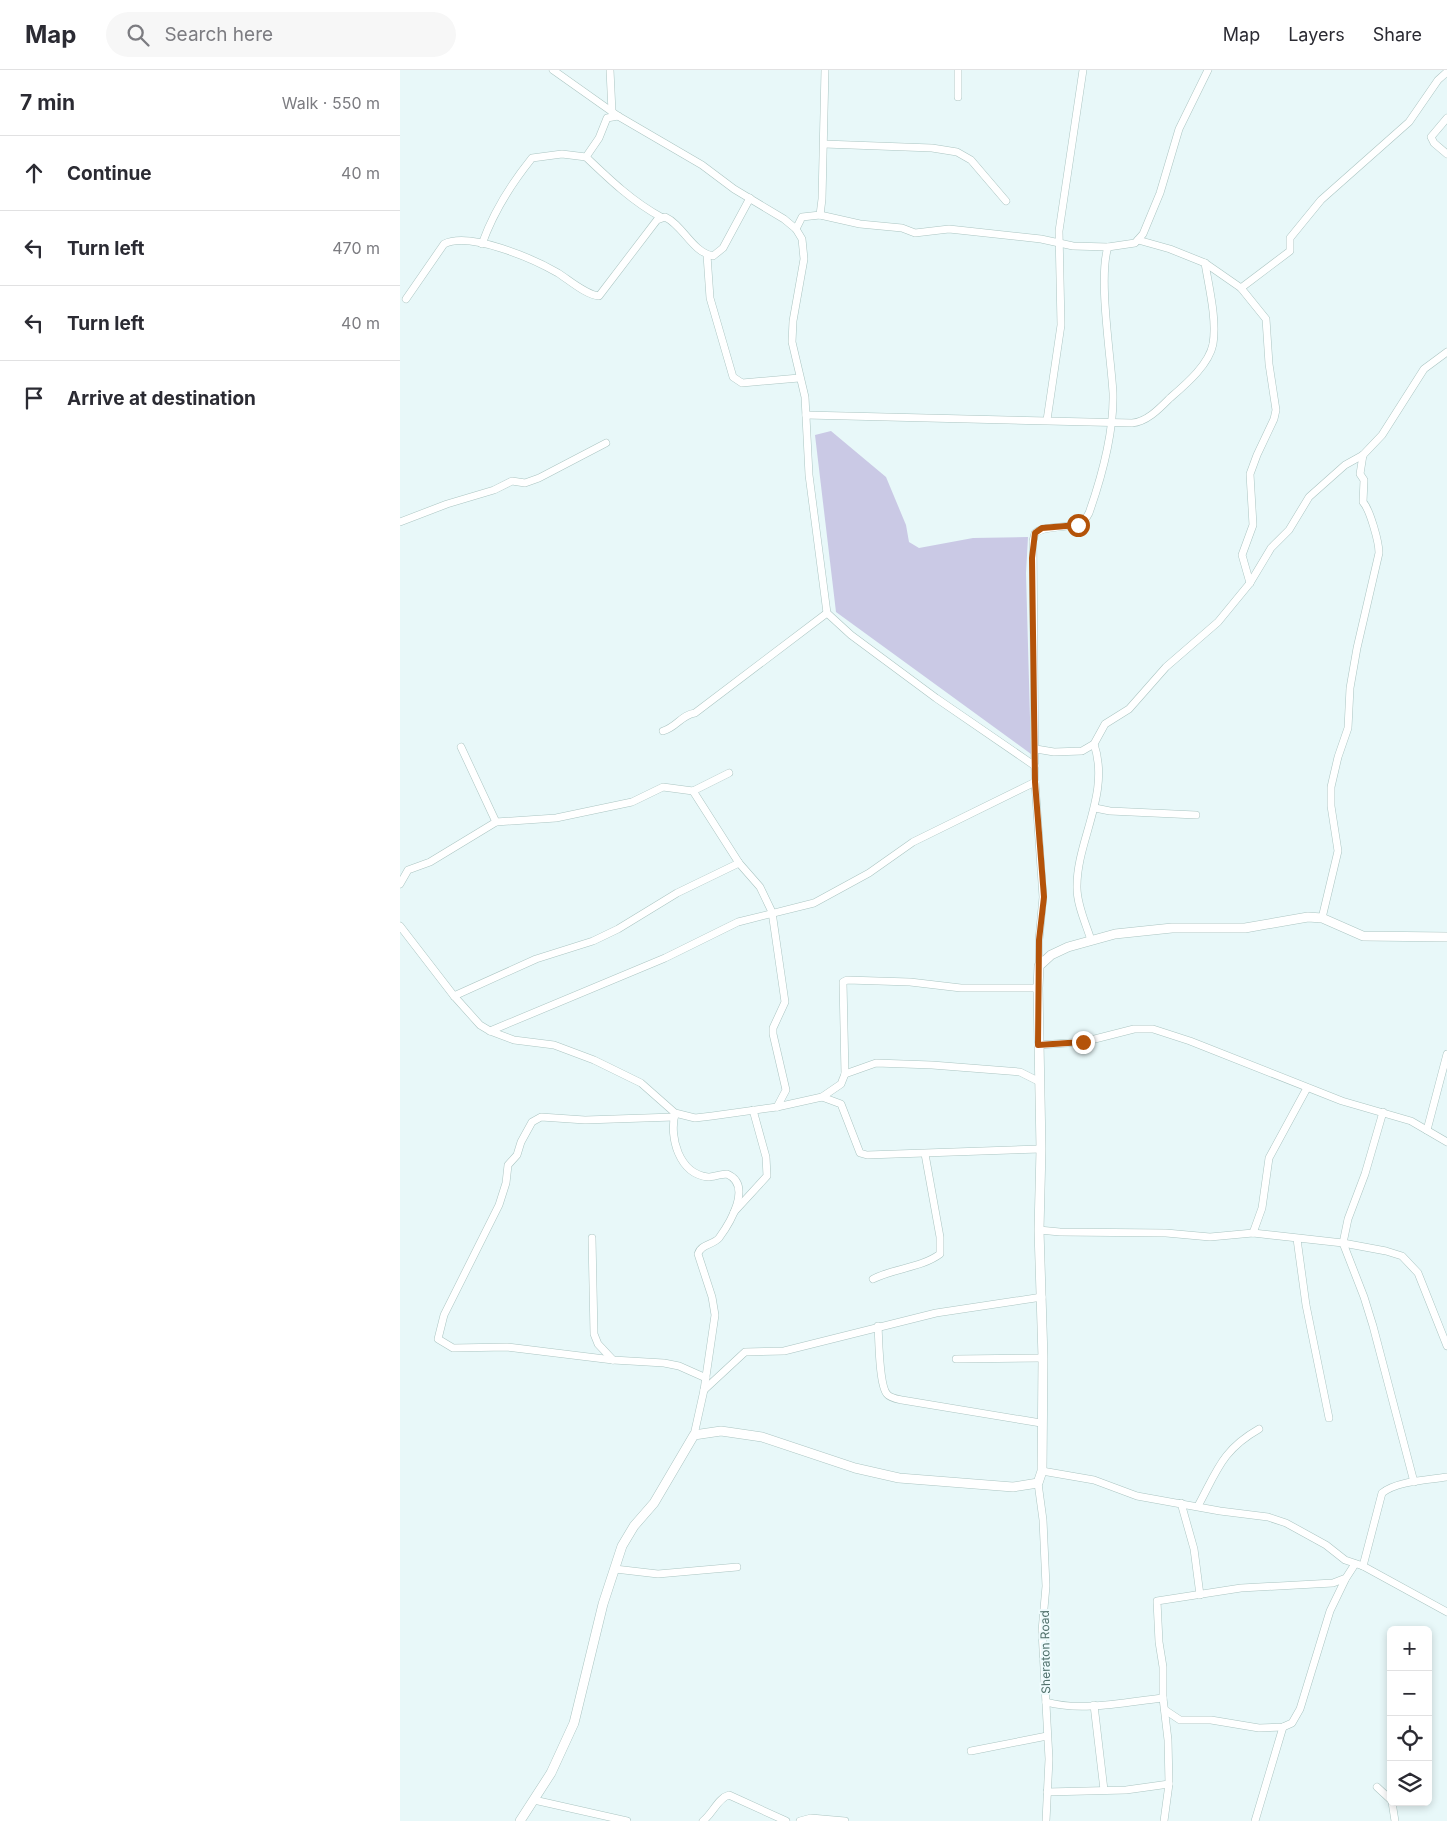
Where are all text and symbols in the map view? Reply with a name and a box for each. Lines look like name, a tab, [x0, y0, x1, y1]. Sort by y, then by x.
search box	[106, 12, 456, 57]
text: Map	[25, 20, 76, 49]
icon: search	[124, 21, 152, 49]
text: Search here	[164, 23, 273, 46]
text: Map	[1223, 24, 1260, 45]
text: Layers	[1288, 24, 1345, 45]
text: Share	[1373, 24, 1422, 45]
text: 7 min	[20, 90, 75, 115]
text: Walk · 550 m	[282, 93, 380, 113]
icon: ahead	[20, 159, 48, 187]
text: Continue	[67, 162, 152, 185]
text: 40 m	[341, 163, 380, 183]
icon: left	[20, 234, 48, 262]
text: Turn left	[67, 237, 145, 260]
text: 470 m	[332, 238, 380, 258]
icon: left	[20, 309, 48, 337]
text: Turn left	[67, 312, 145, 335]
text: 40 m	[341, 313, 380, 333]
icon: arrive	[20, 384, 48, 412]
text: Arrive at destination	[67, 387, 256, 410]
route start	[1067, 514, 1090, 537]
route end	[1072, 1031, 1095, 1054]
street label: Sheraton Road	[1037, 1610, 1053, 1694]
map controls	[1387, 1626, 1432, 1806]
button: +	[1387, 1626, 1432, 1671]
button: −	[1387, 1671, 1432, 1716]
button: locate	[1387, 1716, 1432, 1761]
button: layers	[1387, 1761, 1432, 1806]

